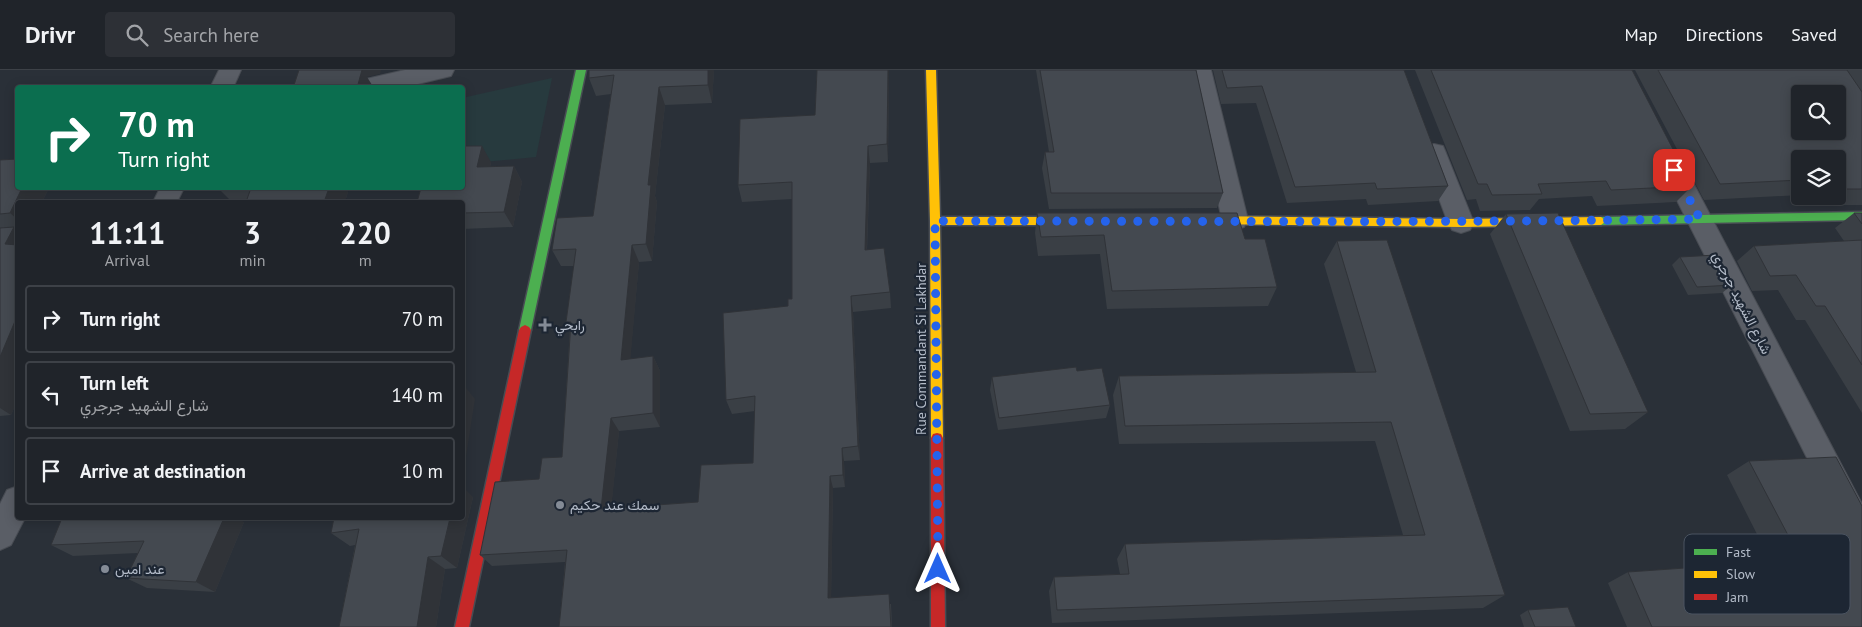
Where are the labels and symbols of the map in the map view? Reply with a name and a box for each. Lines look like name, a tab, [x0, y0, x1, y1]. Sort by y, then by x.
pin	[1653, 149, 1695, 191]
street label: شارع الشهيد جرجري	[1706, 249, 1776, 359]
street label: Rue Commandant Si Lakhdar	[912, 263, 930, 435]
place label: رابحي	[555, 316, 585, 337]
marker: رابحي	[539, 319, 551, 331]
place label: سمك عند حكيم	[570, 496, 659, 514]
marker: سمك عند حكيم	[554, 499, 566, 511]
legend	[1684, 534, 1850, 614]
position arrow	[911, 542, 963, 594]
text: Fast	[1726, 543, 1751, 561]
place label: عند امين	[115, 560, 165, 578]
marker: عند امين	[99, 563, 111, 575]
text: Slow	[1726, 565, 1756, 583]
text: Jam	[1725, 588, 1748, 606]

